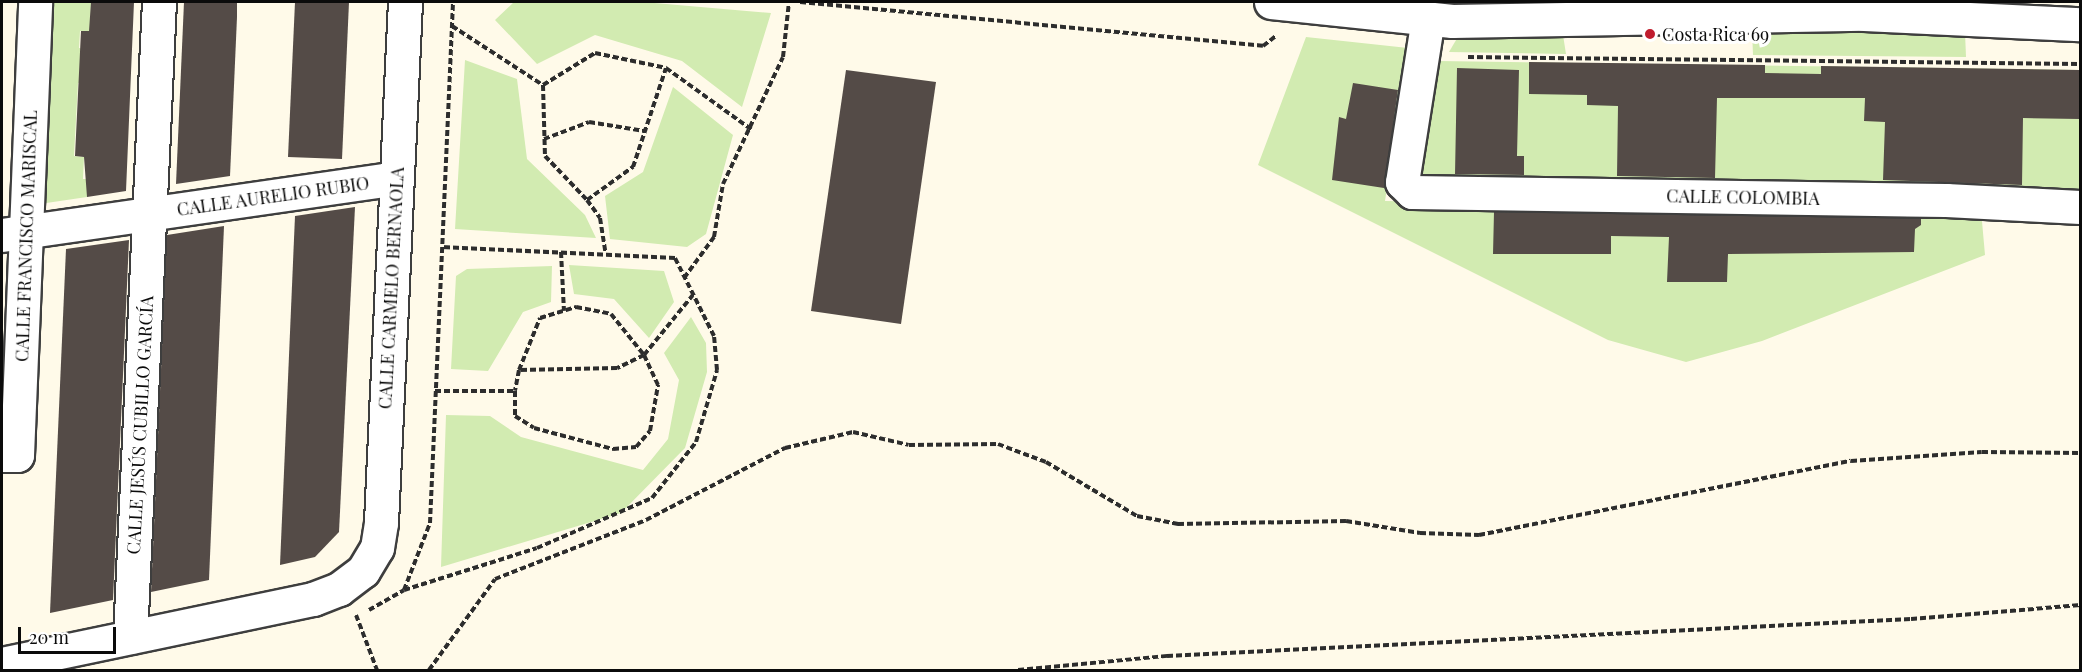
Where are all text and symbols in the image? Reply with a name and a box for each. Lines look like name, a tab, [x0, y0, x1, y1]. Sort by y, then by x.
place label: Costa Rica 69	[1662, 23, 1770, 45]
marker: Costa Rica 69	[1643, 27, 1657, 41]
street label: CALLE FRANCISCO MARISCAL	[11, 110, 41, 362]
street label: CALLE CARMELO BERNAOLA	[374, 166, 408, 410]
street label: CALLE AURELIO RUBIO	[175, 172, 371, 220]
street label: CALLE COLOMBIA	[1666, 185, 1820, 209]
street label: CALLE JESÚS CUBILLO GARCÍA	[122, 295, 158, 555]
scale bar	[21, 615, 118, 653]
text: 20 m	[29, 625, 69, 649]

